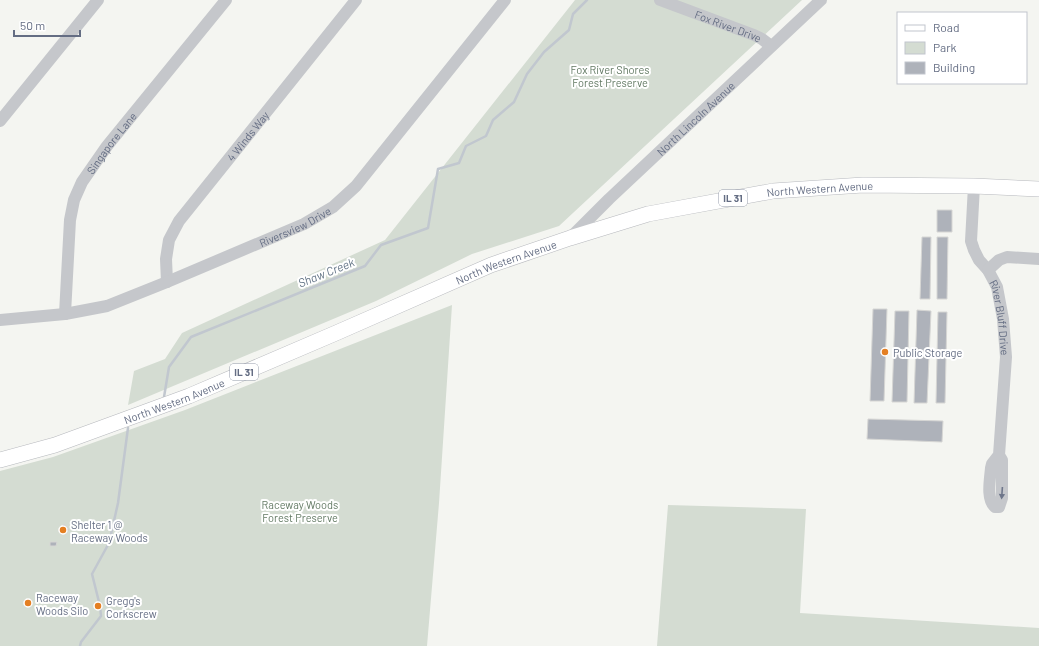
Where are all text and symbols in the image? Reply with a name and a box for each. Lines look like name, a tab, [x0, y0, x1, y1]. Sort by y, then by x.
street label: Fox River Drive	[693, 7, 764, 44]
scale bar	[14, 12, 80, 38]
legend	[897, 12, 1027, 84]
text: 50 m	[20, 18, 45, 32]
text: Road	[933, 20, 960, 34]
text: Park	[933, 40, 957, 54]
text: Building	[933, 60, 975, 74]
park label: Fox River Shores Forest Preserve	[570, 63, 650, 89]
street label: North Lincoln Avenue	[654, 78, 737, 158]
street label: 4 Winds Way	[224, 108, 271, 163]
street label: Singapore Lane	[83, 109, 139, 176]
street label: North Western Avenue	[765, 178, 873, 199]
road number: IL 31	[719, 190, 747, 206]
street label: Riversview Drive	[257, 203, 333, 249]
street label: North Western Avenue	[453, 237, 558, 286]
water label: Shaw Creek	[296, 254, 356, 290]
street label: River Bluff Drive	[988, 277, 1012, 356]
place label: Public Storage	[893, 346, 962, 359]
marker: Public Storage	[880, 347, 890, 357]
road number: IL 31	[230, 364, 258, 380]
street label: North Western Avenue	[122, 375, 226, 426]
one-way arrow	[998, 487, 1005, 499]
park label: Raceway Woods Forest Preserve	[262, 498, 338, 524]
place label: Shelter 1 @ Raceway Woods	[71, 518, 148, 544]
marker: Shelter 1 @ Raceway Woods	[58, 525, 68, 535]
place label: Raceway Woods Silo	[36, 591, 88, 617]
place label: Gregg's Corkscrew	[106, 594, 157, 620]
marker: Raceway Woods Silo	[23, 598, 33, 608]
marker: Gregg's Corkscrew	[93, 601, 103, 611]

